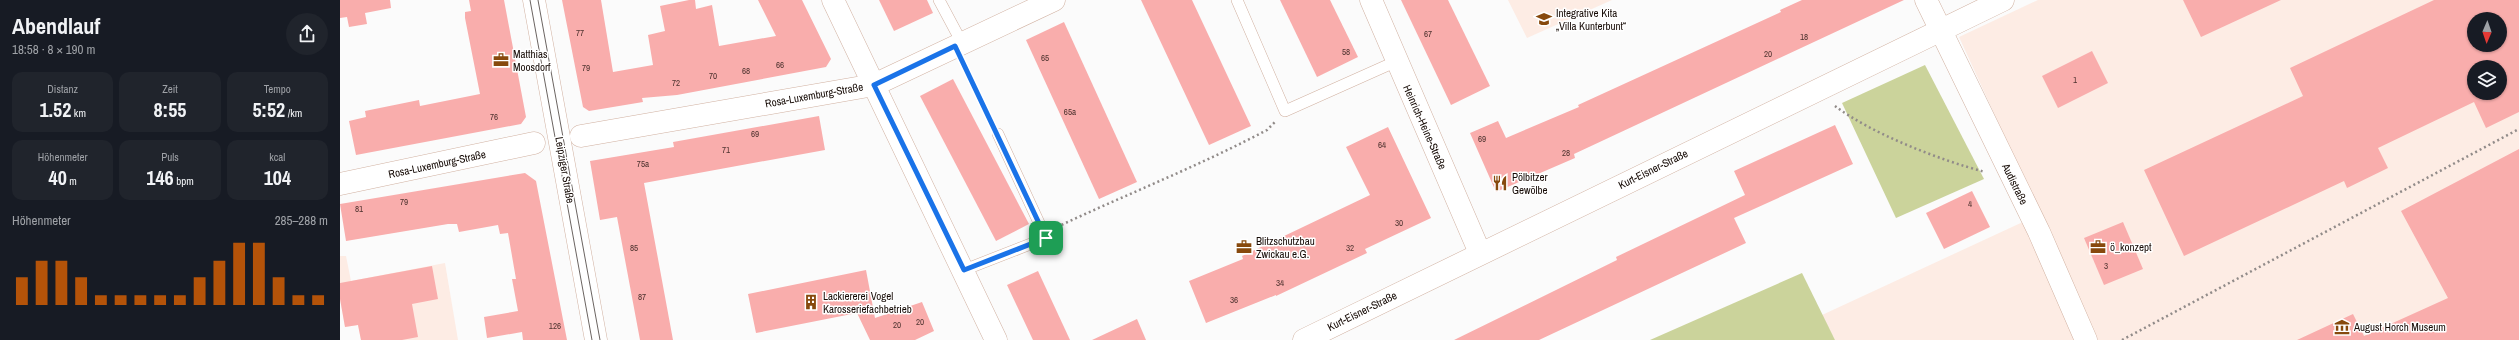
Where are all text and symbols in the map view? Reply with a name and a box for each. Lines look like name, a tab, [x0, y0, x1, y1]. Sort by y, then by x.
place label: Integrative Kita „Villa Kunterbunt“	[1556, 6, 1626, 33]
school or university icon: Integrative Kita „Villa Kunterbunt“	[1535, 10, 1553, 28]
text: Abendlauf	[12, 11, 100, 41]
north arrow	[2467, 12, 2507, 52]
map controls	[2467, 12, 2507, 100]
button: share	[286, 13, 328, 55]
house number: 77	[576, 27, 584, 39]
house number: 67	[1424, 28, 1432, 40]
house number: 18	[1800, 31, 1808, 43]
text: 18:58 · 8 × 190 m	[12, 41, 95, 58]
house number: 58	[1342, 46, 1350, 58]
place label: Matthias Moosdorf	[513, 47, 551, 74]
house number: 20	[1764, 48, 1772, 60]
office icon: Matthias Moosdorf	[492, 51, 510, 69]
house number: 65	[1041, 52, 1049, 64]
house number: 66	[776, 59, 784, 71]
button: layers	[2467, 60, 2507, 100]
house number: 79	[582, 62, 590, 74]
house number: 68	[742, 65, 750, 77]
house number: 70	[709, 70, 717, 82]
house number: 1	[2073, 74, 2077, 86]
house number: 72	[672, 77, 680, 89]
street label: Rosa-Luxemburg-Straße	[764, 79, 864, 111]
text: Distanz	[47, 82, 78, 96]
text: Zeit	[162, 82, 178, 96]
text: Tempo	[264, 82, 291, 96]
street label: Heinrich-Heine-Straße	[1400, 82, 1450, 172]
text: 1.52	[39, 96, 71, 123]
text: 8:55	[154, 96, 186, 123]
text: 5:52	[252, 96, 285, 123]
text: km	[71, 106, 86, 120]
text: /km	[285, 106, 302, 120]
house number: 65a	[1064, 106, 1076, 118]
house number: 76	[490, 111, 498, 123]
house number: 69	[751, 128, 759, 140]
house number: 69	[1478, 133, 1486, 145]
street label: Leipziger Straße	[552, 136, 578, 204]
house number: 64	[1378, 139, 1386, 151]
house number: 71	[722, 144, 730, 156]
street label: Kurt-Eisner-Straße	[1616, 146, 1690, 192]
street label: Rosa-Luxemburg-Straße	[387, 147, 487, 181]
house number: 28	[1562, 147, 1570, 159]
text: Höhenmeter	[38, 150, 87, 164]
text: Puls	[161, 150, 179, 164]
text: kcal	[269, 150, 285, 164]
house number: 75a	[637, 158, 649, 170]
street label: Audistraße	[1999, 160, 2031, 207]
text: 40	[49, 164, 67, 191]
text: 146	[146, 164, 174, 191]
text: 104	[264, 164, 291, 191]
place label: Pölbitzer Gewölbe	[1512, 170, 1548, 197]
text: m	[67, 174, 77, 188]
text: bpm	[174, 174, 194, 188]
restaurant icon: Pölbitzer Gewölbe	[1491, 174, 1509, 192]
house number: 79	[400, 196, 408, 208]
house number: 4	[1968, 198, 1972, 210]
house number: 81	[355, 203, 363, 215]
text: Höhenmeter	[12, 212, 71, 229]
text: 285–288 m	[275, 212, 328, 229]
house number: 30	[1395, 217, 1403, 229]
pin	[1029, 221, 1063, 255]
icon: arrive	[1035, 227, 1057, 249]
place label: Blitzschutzbau Zwickau e.G.	[1256, 234, 1315, 261]
office icon: Blitzschutzbau Zwickau e.G.	[1235, 238, 1253, 256]
office icon: ö_konzept	[2089, 238, 2107, 256]
place label: ö_konzept	[2110, 240, 2152, 254]
house number: 85	[630, 242, 638, 254]
house number: 32	[1346, 242, 1354, 254]
house number: 3	[2104, 260, 2108, 272]
house number: 34	[1276, 277, 1284, 289]
street label: Kurt-Eisner-Straße	[1325, 288, 1399, 334]
place label: Lackiererei Vogel Karosseriefachbetrieb	[823, 289, 912, 316]
house number: 87	[638, 291, 646, 303]
building icon: Lackiererei Vogel Karosseriefachbetrieb	[802, 293, 820, 311]
house number: 36	[1230, 294, 1238, 306]
house number: 20	[916, 316, 924, 328]
museum icon: August Horch Museum	[2333, 318, 2351, 336]
house number: 20	[893, 319, 901, 331]
house number: 126	[549, 320, 561, 332]
place label: August Horch Museum	[2353, 320, 2446, 334]

